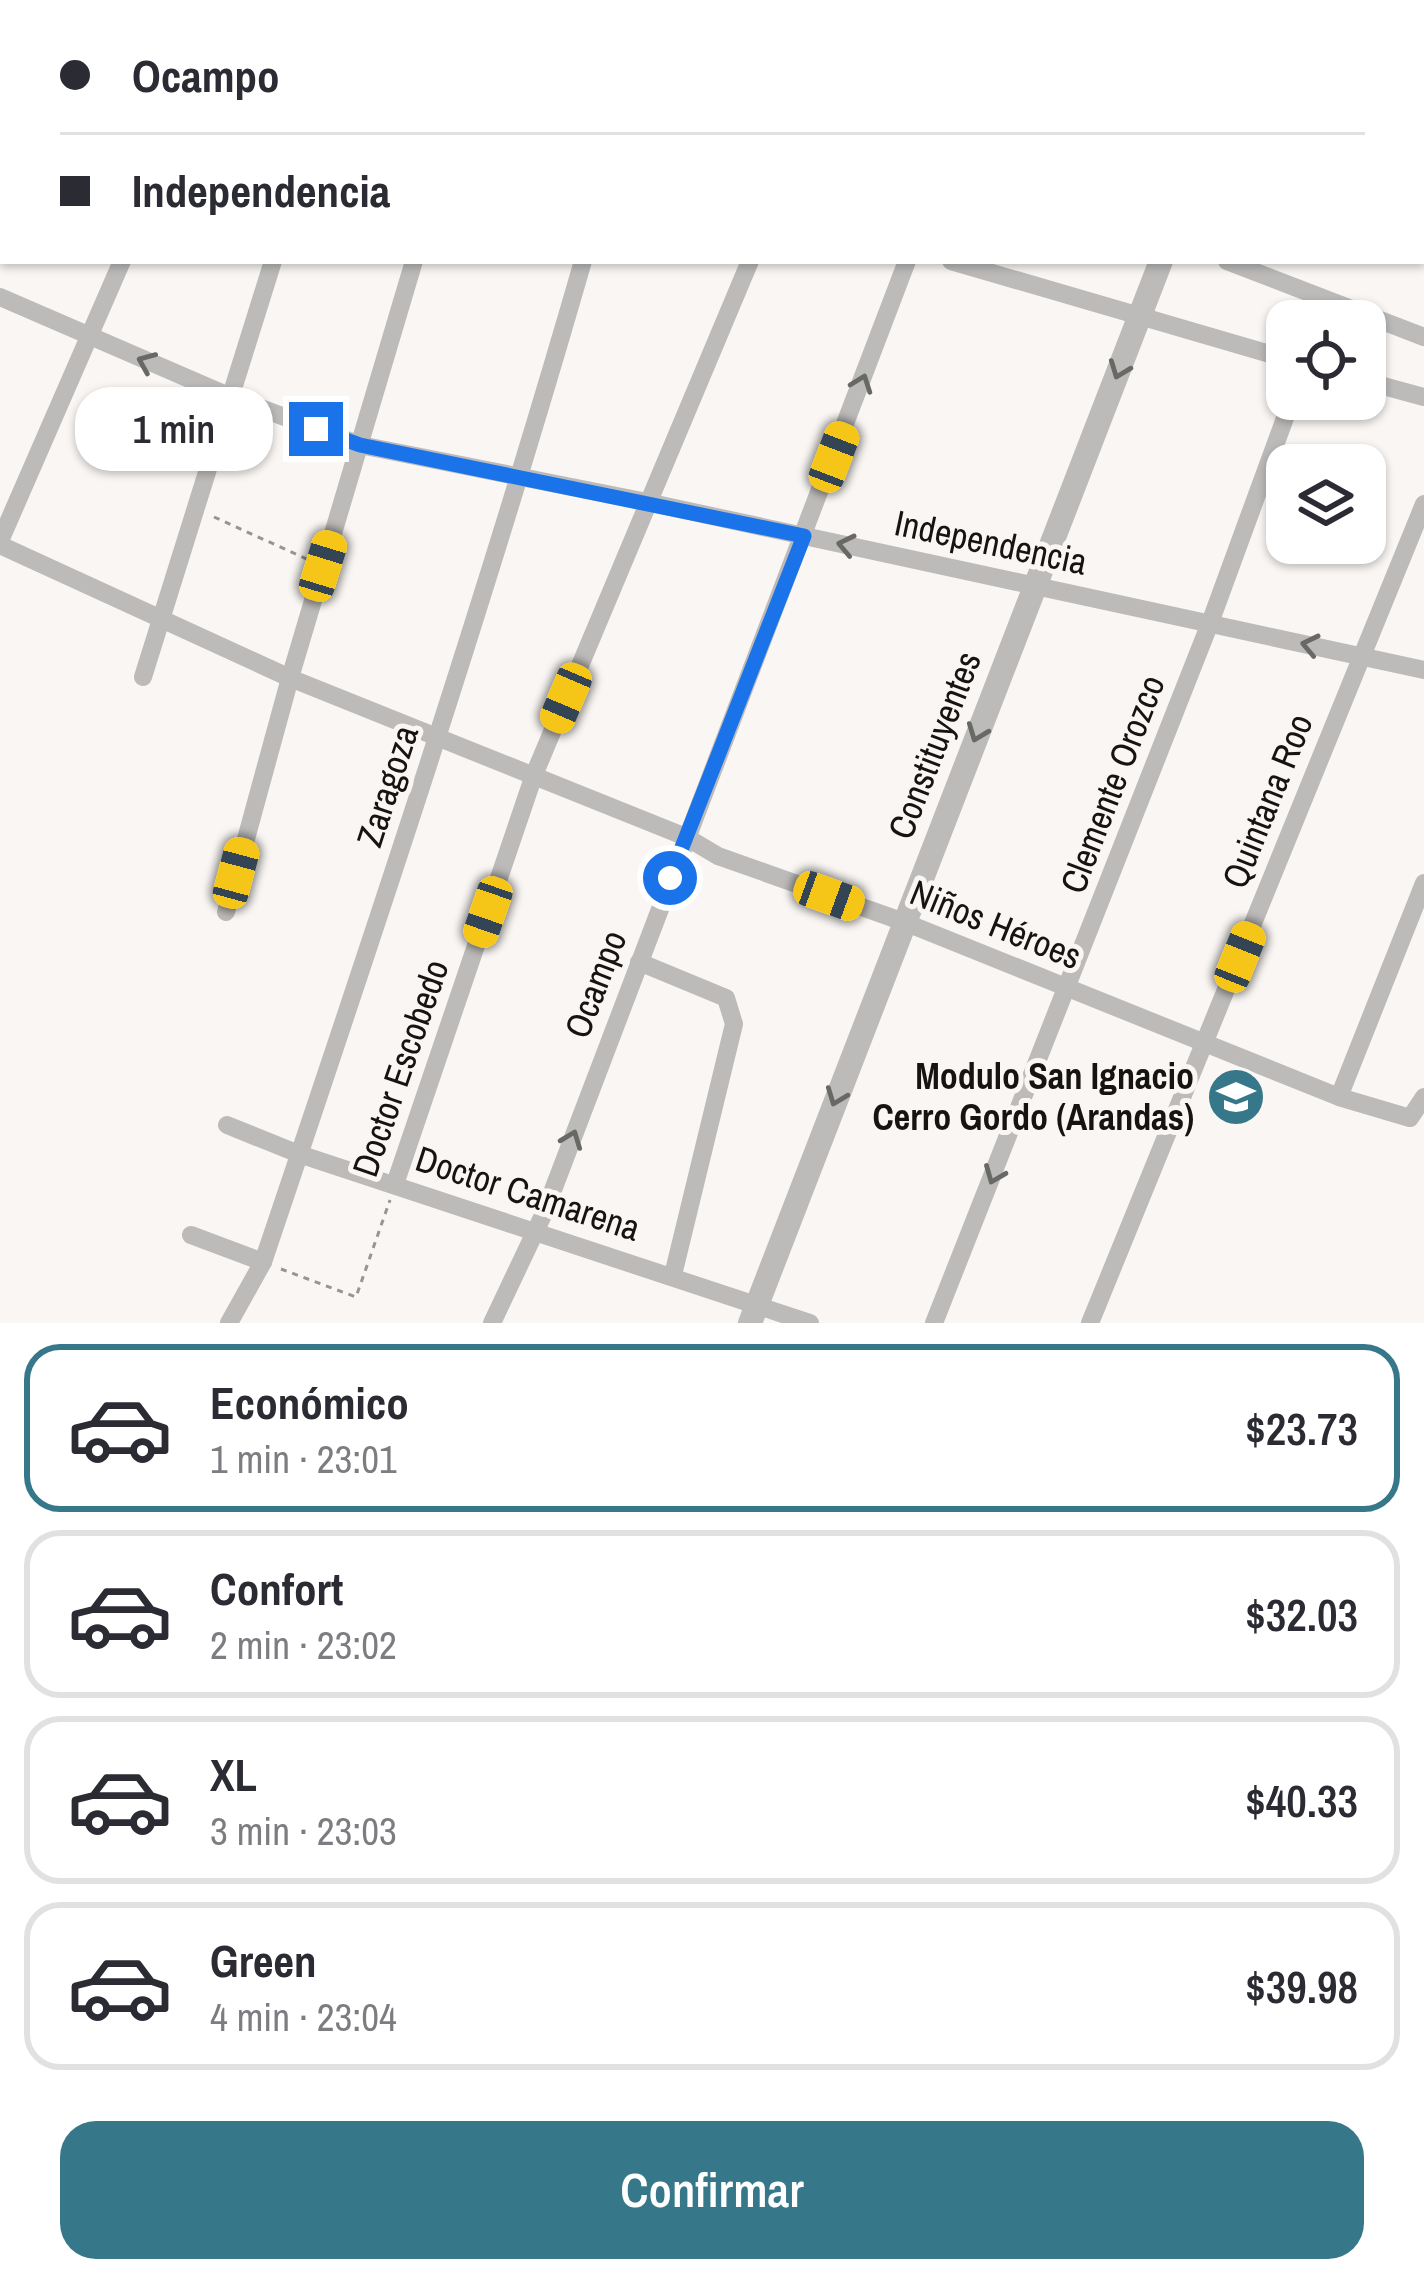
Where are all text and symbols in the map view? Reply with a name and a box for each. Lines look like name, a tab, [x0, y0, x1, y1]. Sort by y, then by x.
text: Ocampo	[132, 45, 280, 106]
text: Independencia	[132, 160, 390, 221]
map controls	[1266, 300, 1386, 564]
button: locate	[1266, 300, 1386, 420]
one-way arrow	[137, 352, 159, 376]
one-way arrow	[1108, 358, 1133, 379]
one-way arrow	[847, 373, 872, 394]
callout: 1 min	[76, 387, 274, 471]
route end	[289, 402, 343, 456]
text: 1 min	[133, 403, 215, 455]
car	[804, 417, 864, 497]
button: layers	[1266, 444, 1386, 564]
street label: Independencia	[890, 498, 1092, 586]
car	[295, 526, 351, 606]
one-way arrow	[837, 533, 857, 558]
one-way arrow	[1300, 633, 1320, 659]
street label: Constituyentes	[876, 644, 992, 846]
car	[535, 658, 597, 738]
street label: Clemente Orozco	[1048, 668, 1176, 900]
street label: Quintana Roo	[1210, 707, 1324, 895]
street label: Zaragoza	[345, 719, 429, 853]
one-way arrow	[967, 722, 991, 743]
car	[209, 834, 263, 912]
route start	[643, 851, 697, 905]
car	[789, 867, 869, 925]
street label: Niños Héroes	[903, 868, 1089, 980]
car	[459, 872, 517, 952]
car	[1210, 917, 1270, 997]
street label: Ocampo	[553, 923, 637, 1045]
street label: Doctor Escobedo	[340, 953, 460, 1183]
place label: Modulo San Ignacio Cerro Gordo (Arandas)	[873, 1052, 1194, 1141]
school or university icon: Modulo San Ignacio Cerro Gordo (Arandas)	[1205, 1066, 1267, 1128]
one-way arrow	[825, 1085, 850, 1106]
one-way arrow	[557, 1130, 582, 1151]
street label: Doctor Camarena	[410, 1134, 646, 1252]
one-way arrow	[984, 1163, 1008, 1184]
text: Económico	[210, 1372, 409, 1433]
icon: car	[66, 1374, 174, 1482]
text: $23.73	[1245, 1398, 1358, 1459]
text: 1 min · 23:01	[210, 1433, 397, 1485]
text: Confort	[210, 1558, 343, 1619]
icon: car	[66, 1560, 174, 1668]
text: $32.03	[1245, 1584, 1358, 1645]
text: 2 min · 23:02	[210, 1619, 397, 1671]
text: XL	[210, 1744, 257, 1805]
icon: car	[66, 1746, 174, 1854]
text: $40.33	[1245, 1770, 1358, 1831]
text: 3 min · 23:03	[210, 1805, 397, 1857]
text: Green	[210, 1930, 317, 1991]
icon: car	[66, 1932, 174, 2040]
text: $39.98	[1245, 1956, 1358, 2017]
text: 4 min · 23:04	[210, 1991, 397, 2043]
button: Confirmar	[60, 2121, 1364, 2259]

